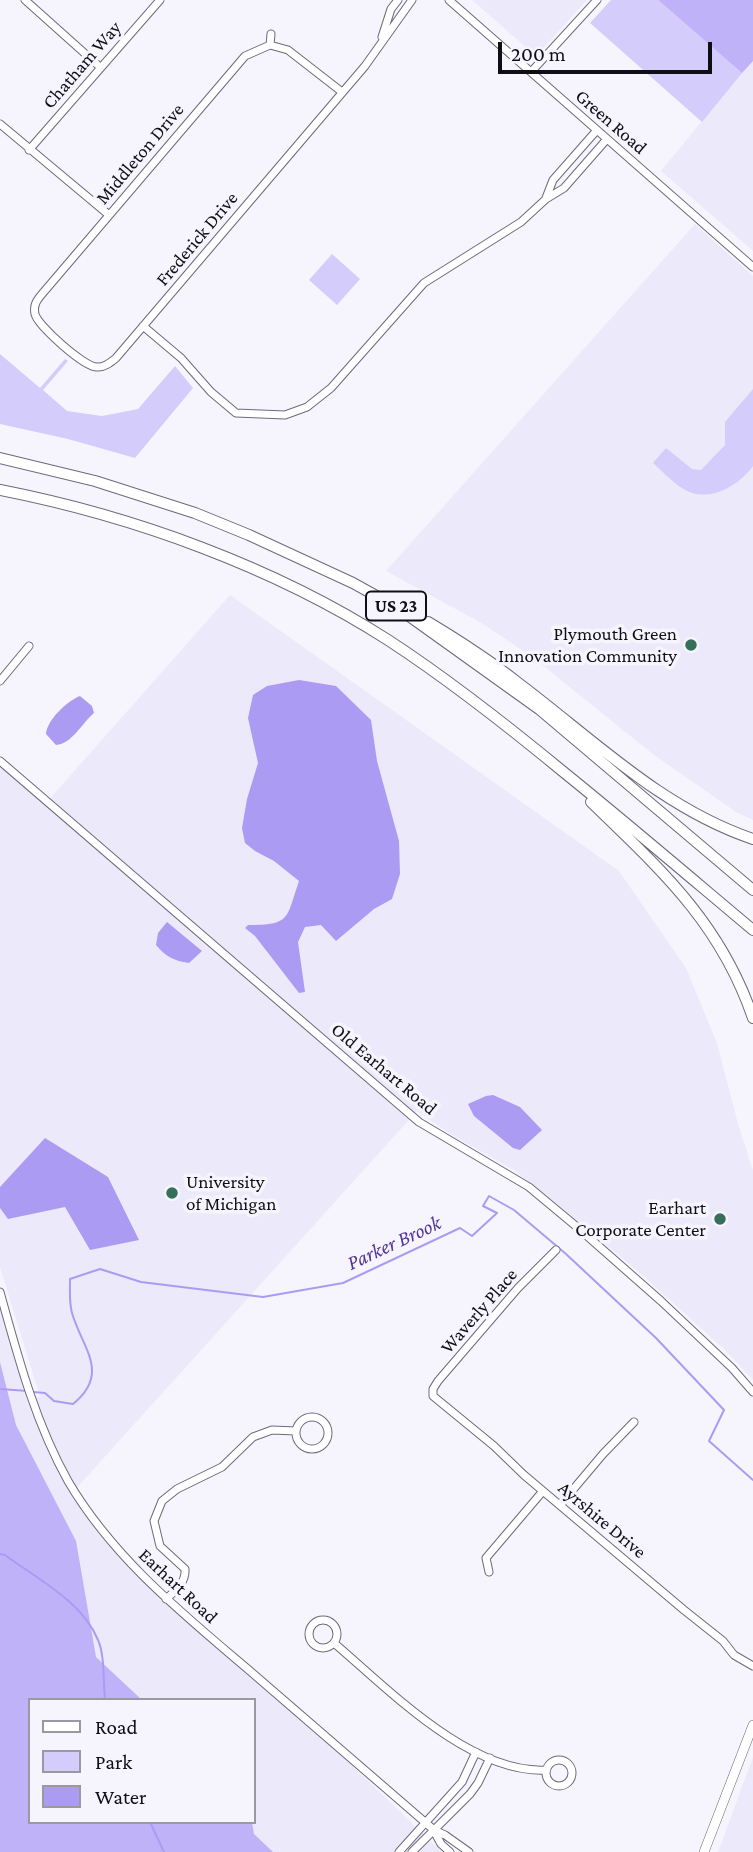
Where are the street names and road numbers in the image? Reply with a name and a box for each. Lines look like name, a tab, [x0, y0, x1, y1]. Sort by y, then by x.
street label: Chatham Way	[38, 17, 126, 113]
street label: Green Road	[571, 85, 651, 159]
street label: Middleton Drive	[91, 99, 189, 209]
street label: Frederick Drive	[151, 187, 243, 291]
road number: US 23	[366, 592, 426, 620]
street label: Old Earhart Road	[326, 1018, 442, 1120]
street label: Waverly Place	[436, 1264, 522, 1358]
street label: Ayrshire Drive	[553, 1477, 651, 1563]
street label: Earhart Road	[134, 1544, 222, 1628]

